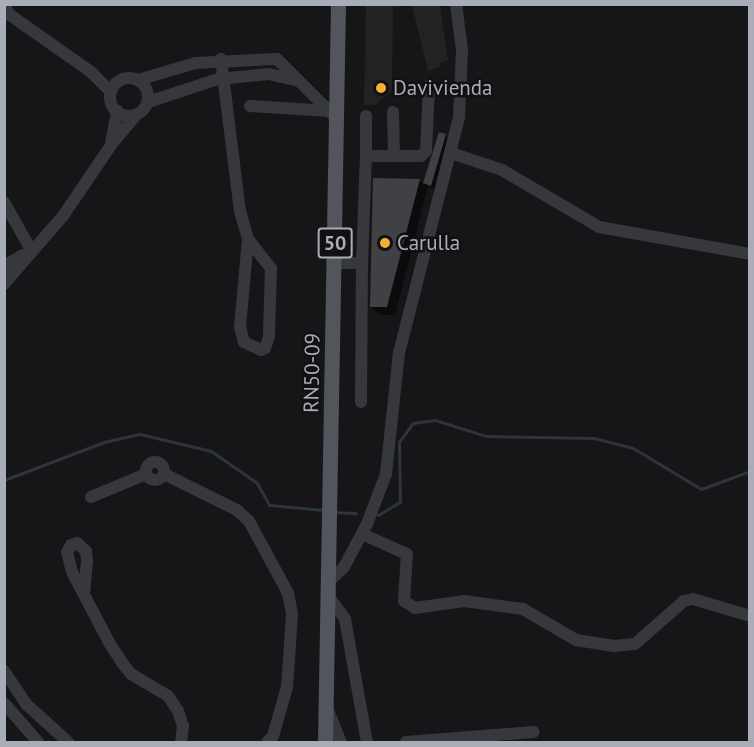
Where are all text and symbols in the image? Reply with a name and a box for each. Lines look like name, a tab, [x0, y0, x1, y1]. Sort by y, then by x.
place label: Davivienda	[393, 75, 493, 101]
marker: Davivienda	[374, 81, 388, 95]
road number: 50	[317, 226, 353, 260]
place label: Carulla	[397, 230, 460, 256]
marker: Carulla	[378, 236, 392, 250]
street label: RN50-09	[299, 333, 325, 413]

